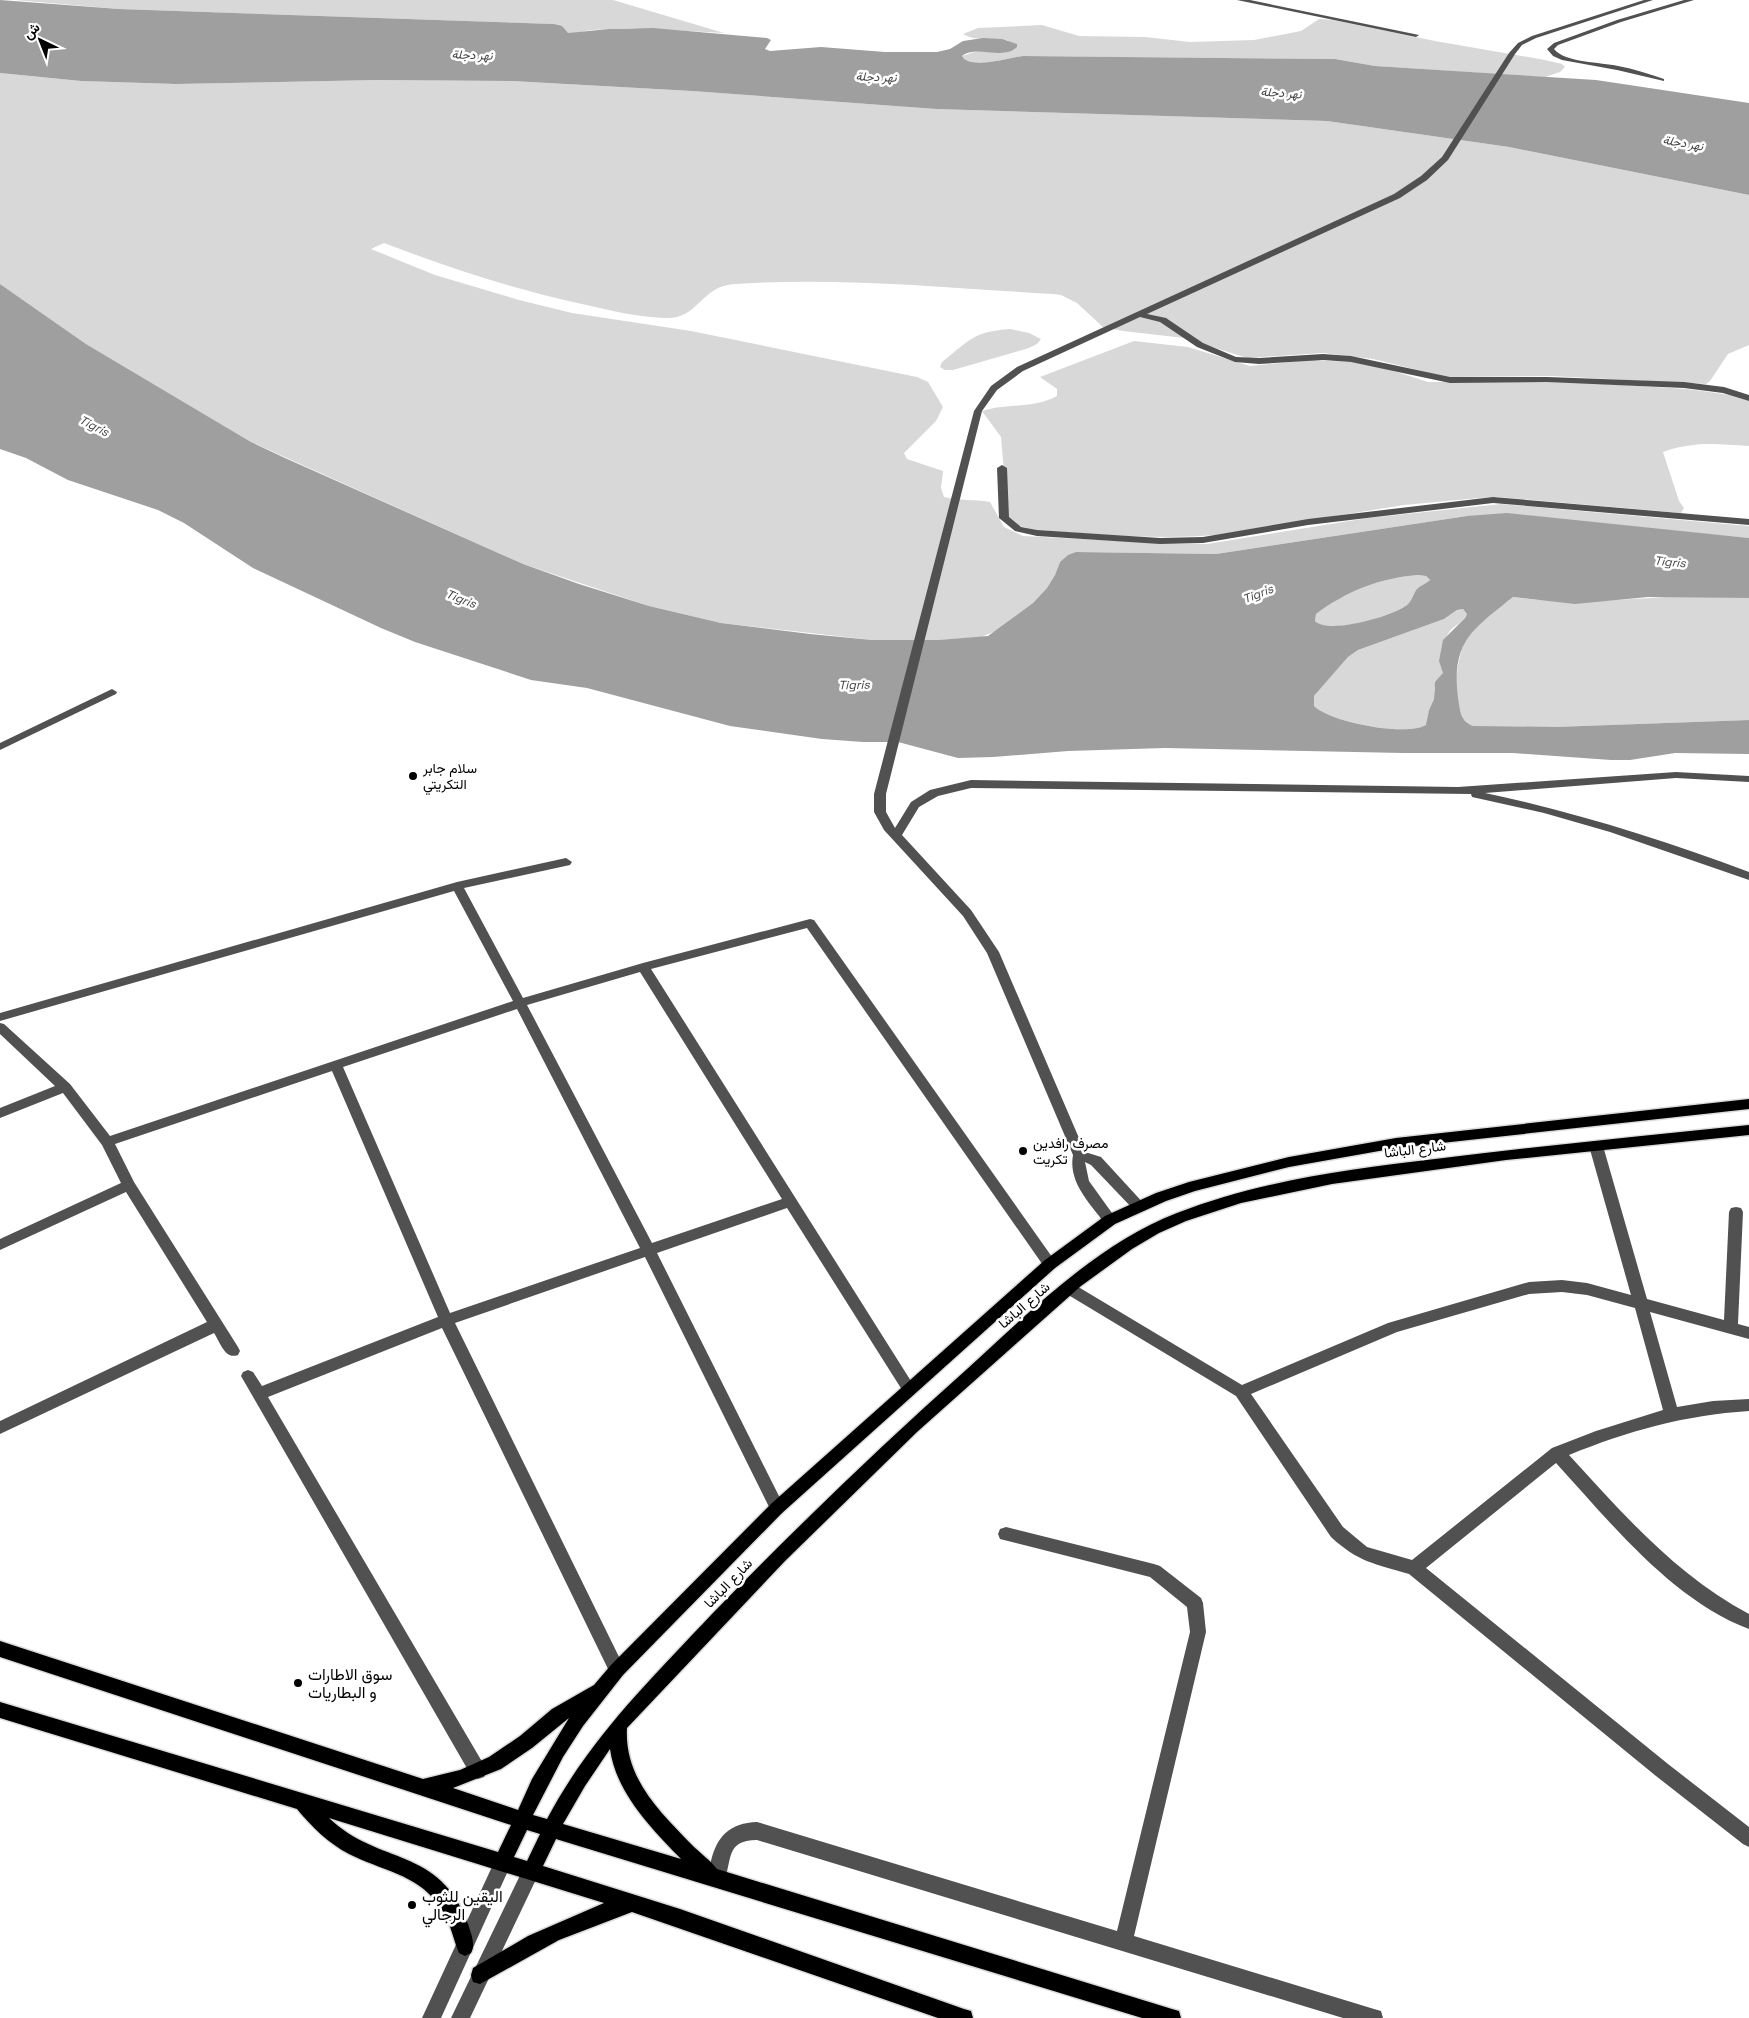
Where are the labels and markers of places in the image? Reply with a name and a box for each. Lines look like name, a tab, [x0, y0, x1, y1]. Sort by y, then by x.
place label: سلام جابر التكريتي	[422, 759, 477, 796]
marker: سلام جابر التكريتي	[407, 770, 419, 782]
place label: مصرف رافدين تكريت	[1033, 1134, 1109, 1168]
marker: مصرف رافدين تكريت	[1017, 1145, 1029, 1157]
place label: سوق الاطارات و البطاريات	[308, 1664, 392, 1703]
marker: سوق الاطارات و البطاريات	[292, 1677, 304, 1689]
place label: اليقين للثوب الرجالي	[422, 1886, 503, 1928]
marker: اليقين للثوب الرجالي	[406, 1899, 418, 1911]

